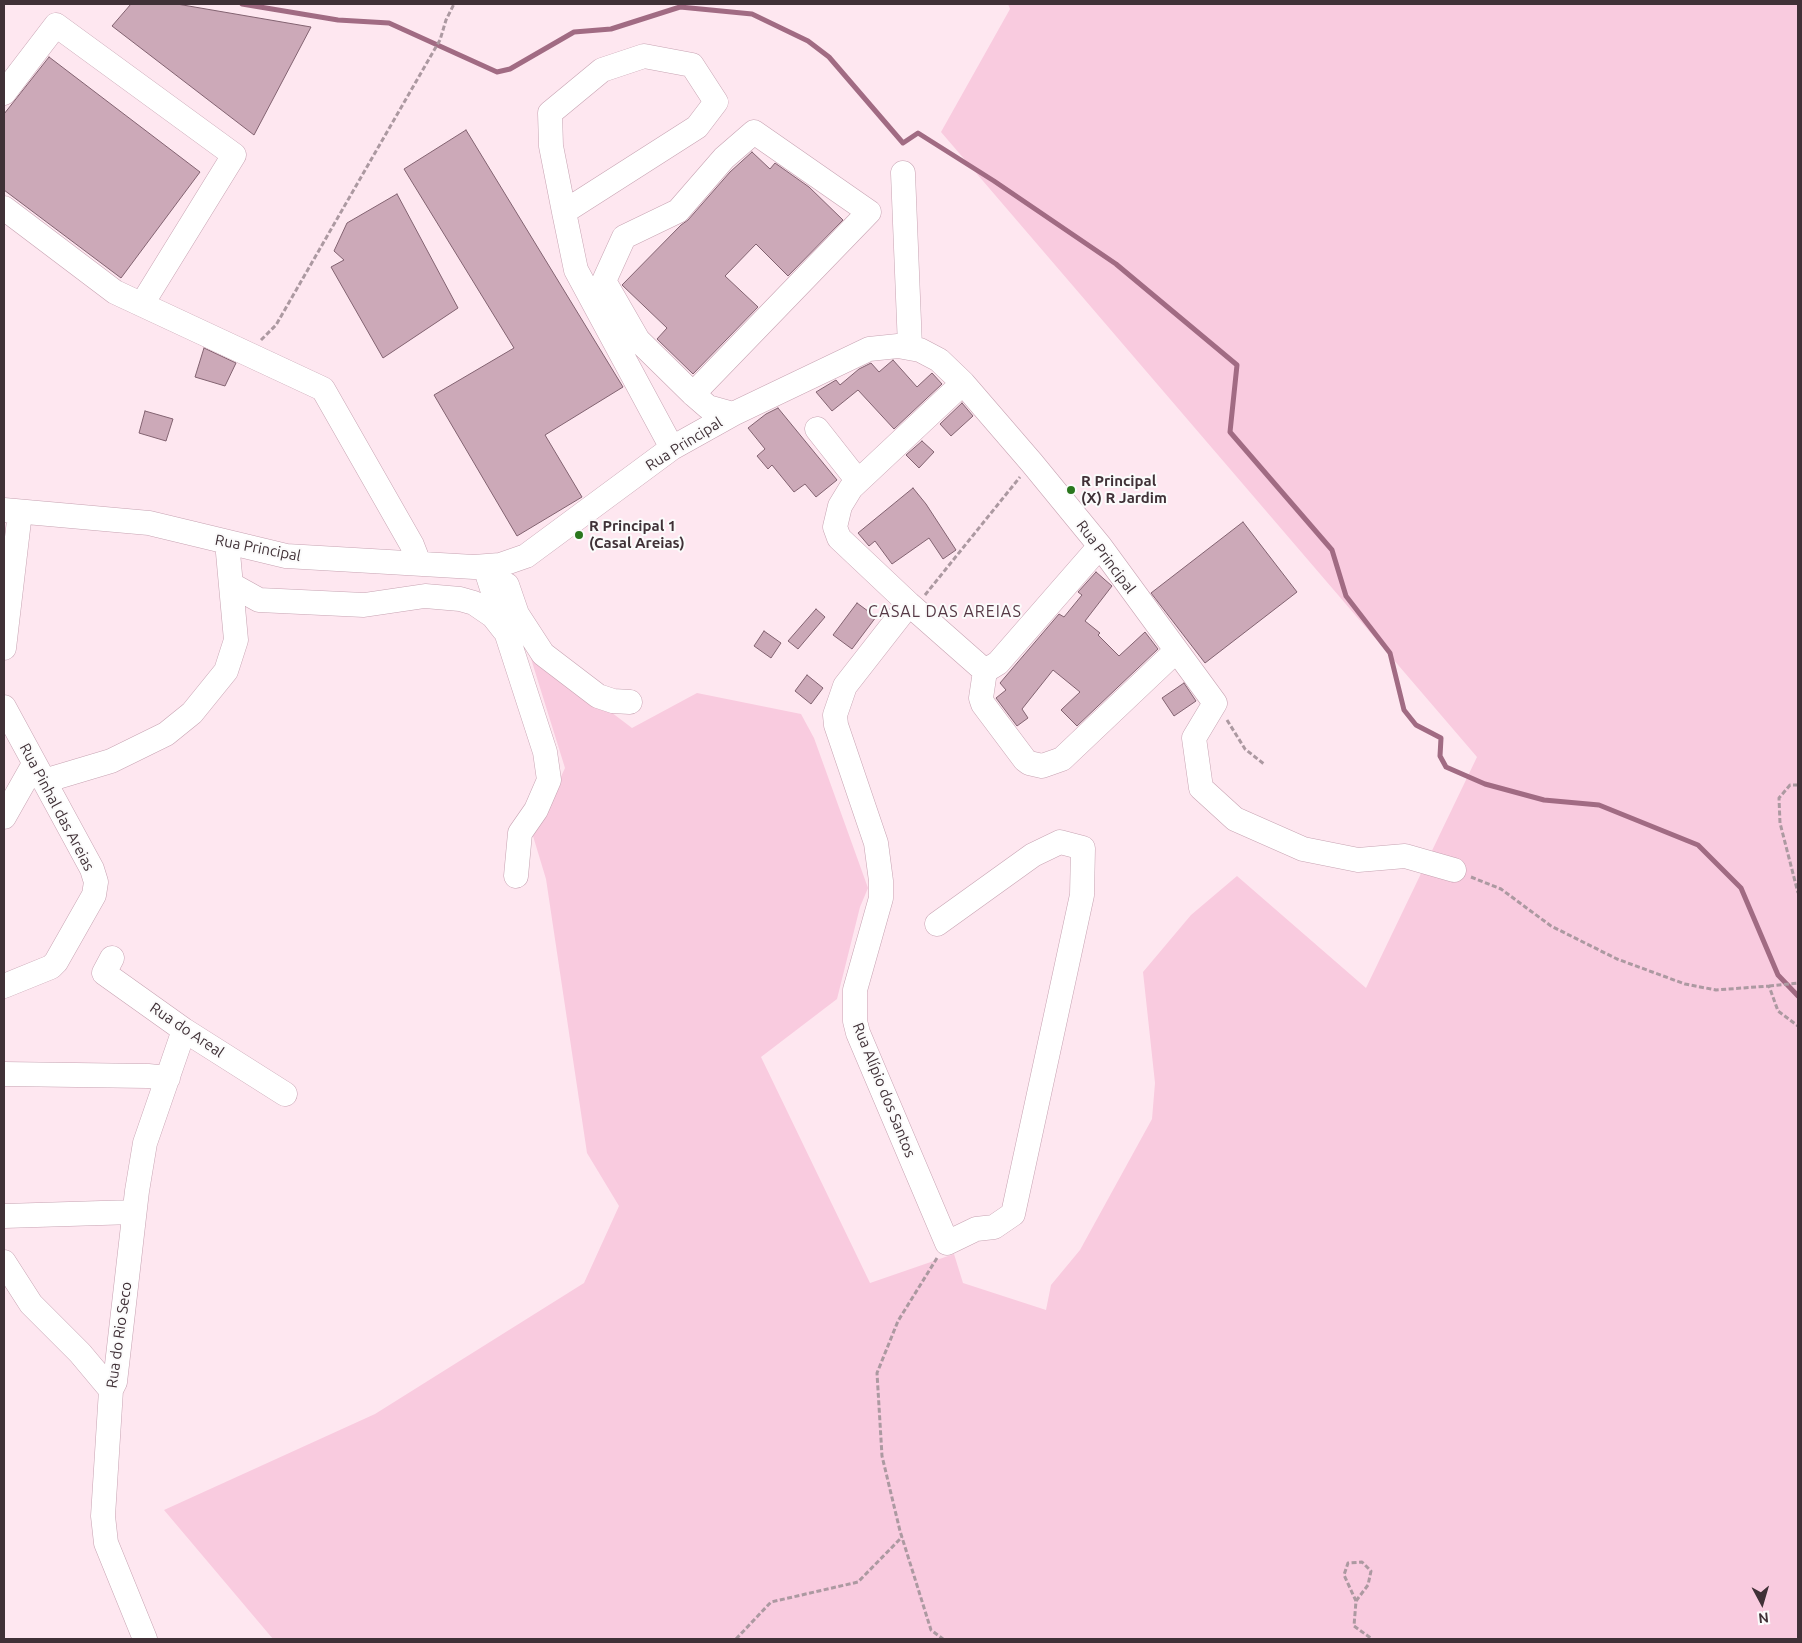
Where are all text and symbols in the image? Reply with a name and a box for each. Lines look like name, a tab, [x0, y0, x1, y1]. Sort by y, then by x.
street label: Rua Principal	[642, 413, 726, 475]
place label: R Principal (X) R Jardim	[1081, 472, 1167, 507]
marker: R Principal (X) R Jardim	[1065, 484, 1077, 496]
place label: R Principal 1 (Casal Areias)	[589, 517, 685, 552]
street label: Rua Principal	[1073, 517, 1139, 597]
marker: R Principal 1 (Casal Areias)	[573, 529, 585, 541]
street label: Rua Principal	[214, 531, 302, 565]
district label: CASAL DAS AREIAS	[866, 602, 1024, 622]
street label: Rua Pinhal das Areias	[16, 740, 98, 874]
street label: Rua do Areal	[147, 999, 227, 1061]
street label: Rua Alípio dos Santos	[849, 1020, 919, 1160]
street label: Rua do Rio Seco	[103, 1281, 135, 1389]
north arrow	[1737, 1578, 1787, 1628]
text: N	[1758, 1609, 1770, 1626]

